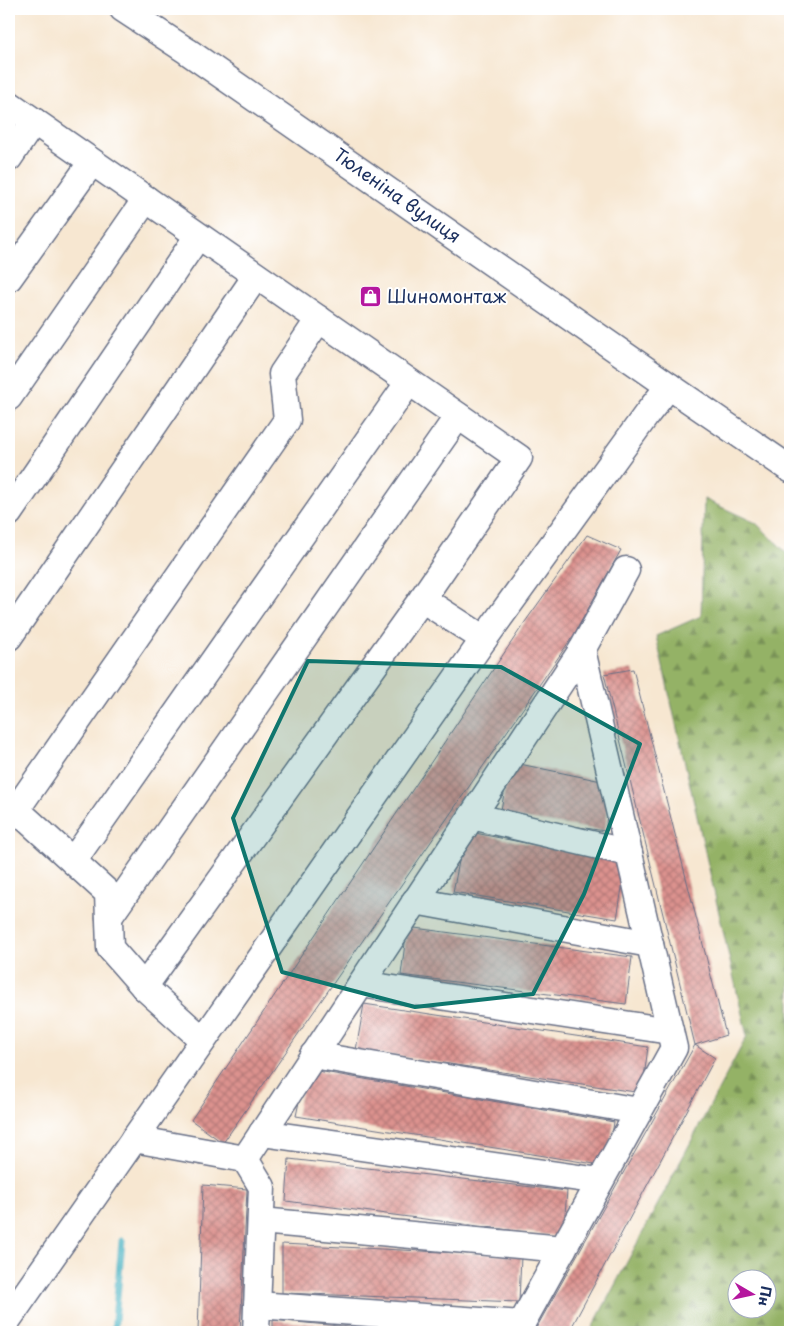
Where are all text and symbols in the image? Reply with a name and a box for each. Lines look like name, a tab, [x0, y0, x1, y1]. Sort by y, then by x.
street label: Тюленіна вулиця	[329, 141, 467, 249]
place label: Шиномонтаж	[387, 282, 507, 309]
shop icon: Шиномонтаж	[359, 285, 383, 309]
north arrow	[726, 1268, 776, 1318]
text: Пн	[753, 1284, 777, 1308]

